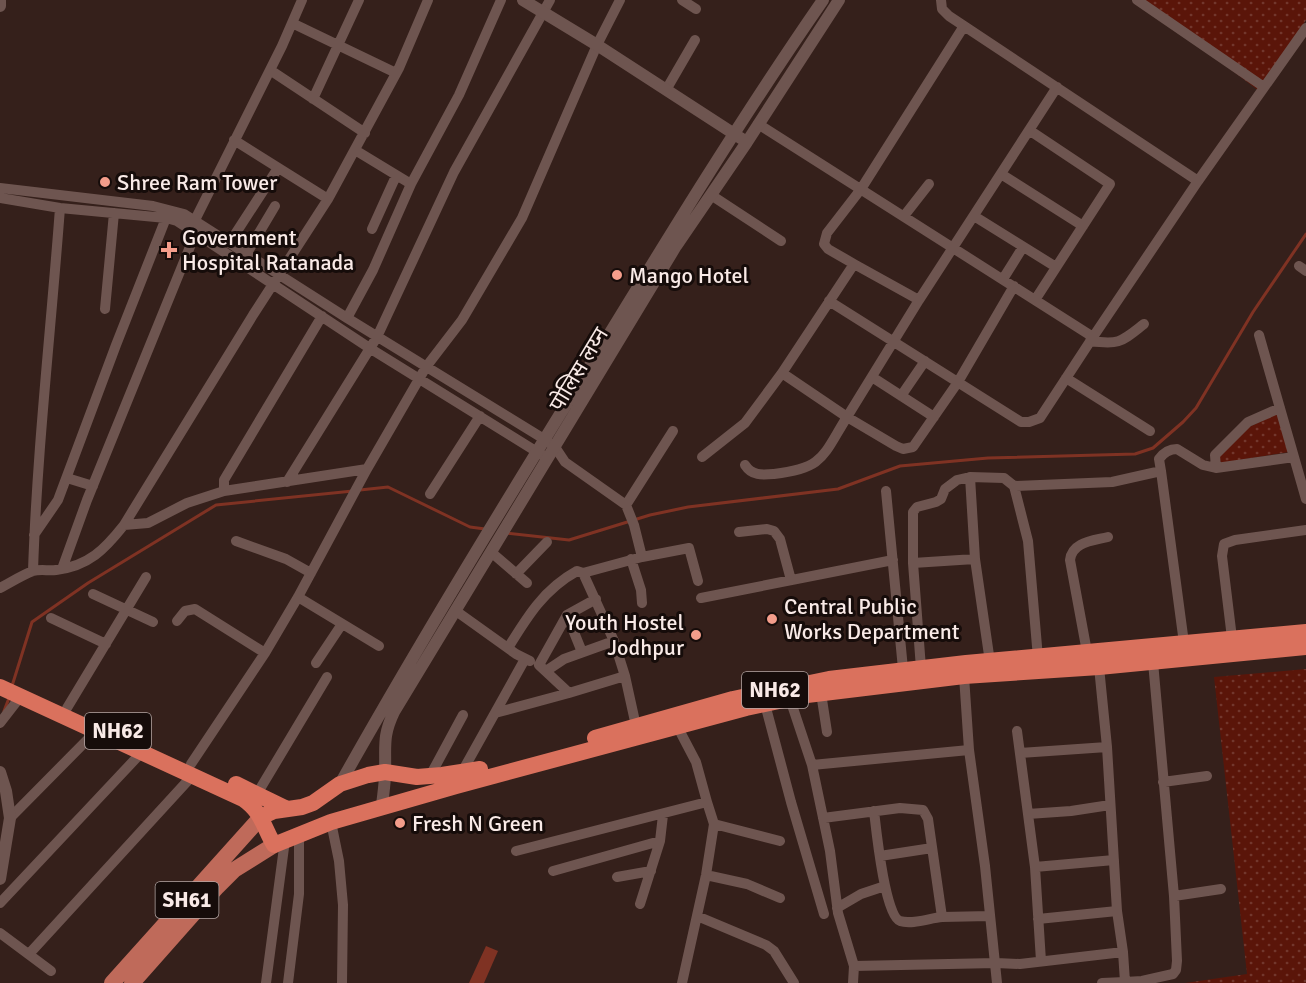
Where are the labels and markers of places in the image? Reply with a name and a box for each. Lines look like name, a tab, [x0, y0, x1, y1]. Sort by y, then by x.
place label: Shree Ram Tower	[117, 169, 277, 196]
marker: Shree Ram Tower	[98, 175, 112, 189]
place label: Government Hospital Ratanada	[182, 224, 354, 276]
marker: Government Hospital Ratanada	[160, 241, 178, 259]
place label: Mango Hotel	[629, 262, 749, 289]
marker: Mango Hotel	[610, 268, 624, 282]
place label: Central Public Works Department	[784, 593, 960, 645]
place label: Youth Hostel Jodhpur	[565, 609, 684, 661]
marker: Central Public Works Department	[765, 612, 779, 626]
marker: Youth Hostel Jodhpur	[689, 628, 703, 642]
place label: Fresh N Green	[412, 810, 544, 837]
marker: Fresh N Green	[393, 816, 407, 830]

